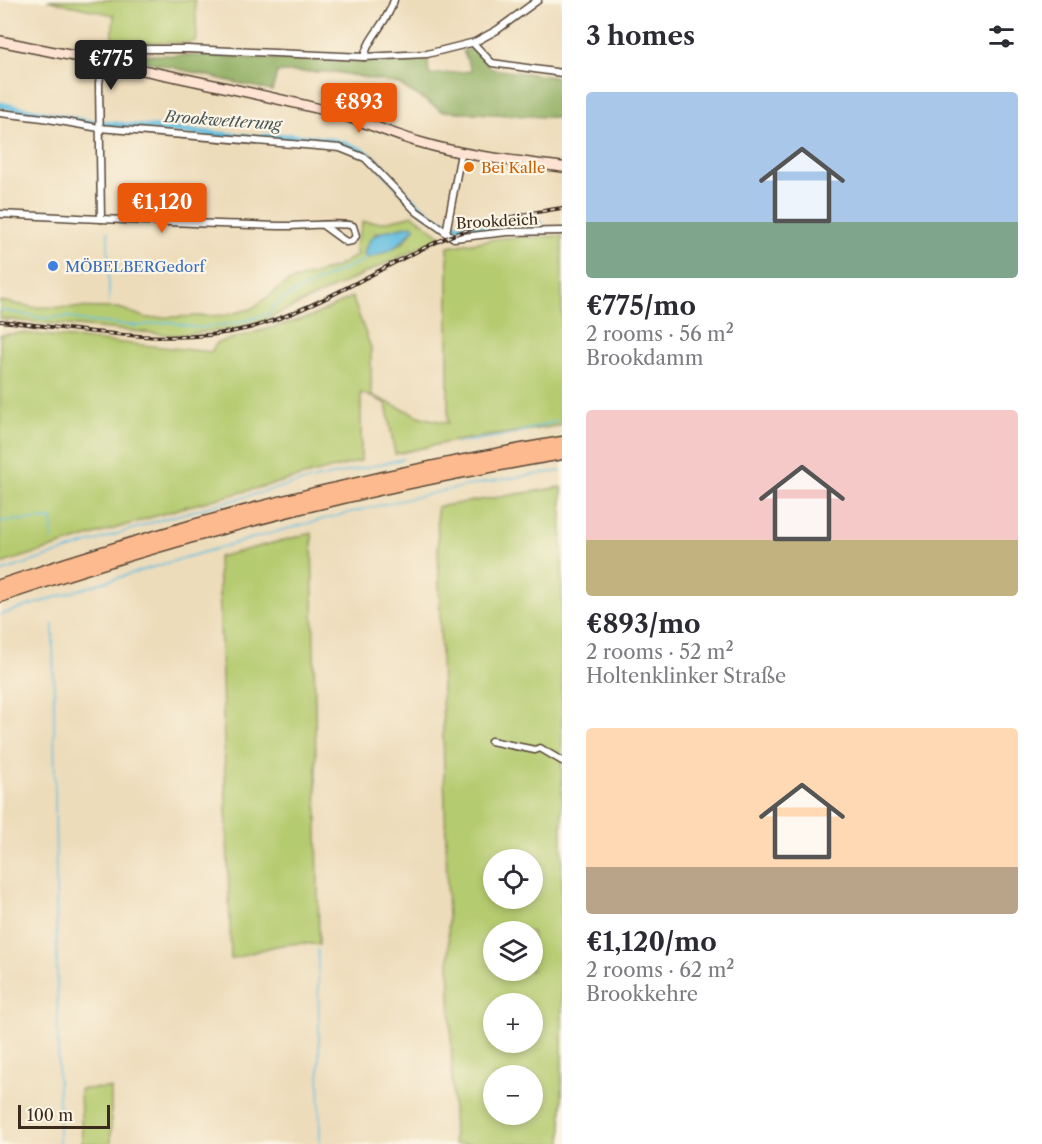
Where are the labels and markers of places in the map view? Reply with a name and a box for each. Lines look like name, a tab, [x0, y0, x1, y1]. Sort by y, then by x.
pin: €775	[75, 40, 147, 91]
pin: €893	[323, 83, 395, 134]
place label: Bei Kalle	[481, 158, 545, 177]
marker: Bei Kalle	[462, 160, 476, 174]
pin: €1,120	[113, 183, 211, 234]
place label: MÖBELBERGedorf	[65, 257, 207, 276]
marker: MÖBELBERGedorf	[46, 259, 60, 273]

